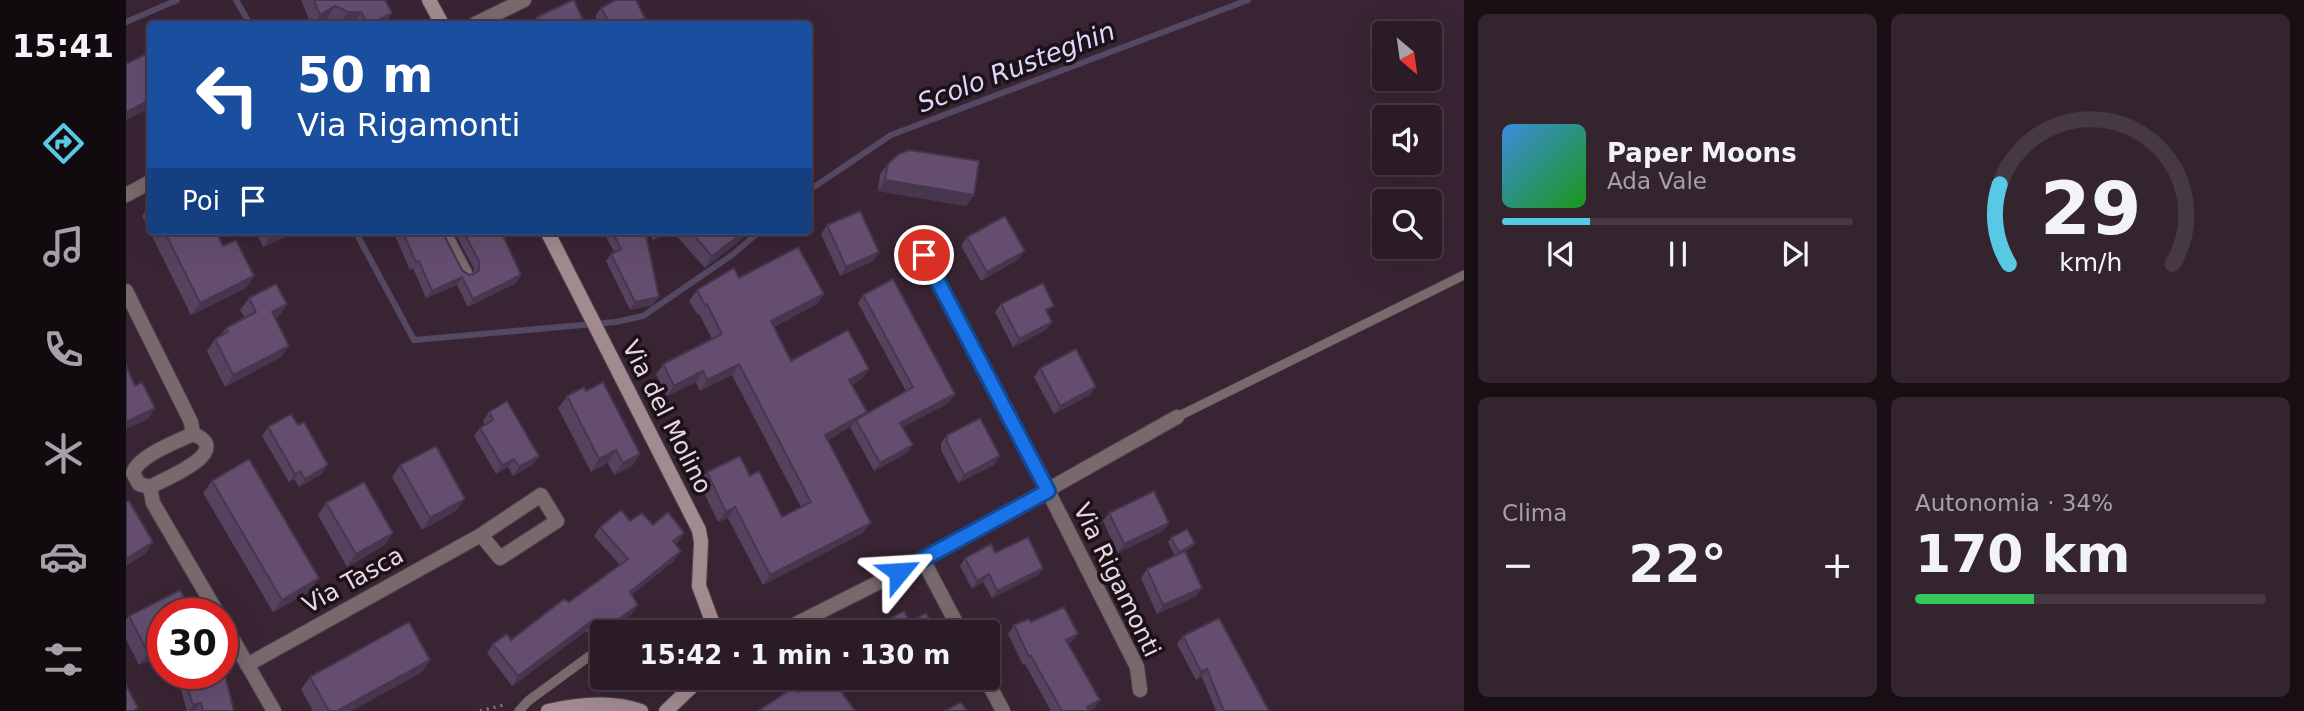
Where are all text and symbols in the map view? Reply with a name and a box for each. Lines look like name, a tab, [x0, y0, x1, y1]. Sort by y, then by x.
water label: Scolo Rusteghin	[913, 16, 1119, 118]
north arrow	[1372, 21, 1442, 91]
map controls	[1372, 21, 1442, 259]
text: 15:41	[12, 27, 114, 65]
text: 50 m	[297, 47, 433, 104]
icon: left	[182, 49, 273, 140]
button: sound	[1372, 105, 1442, 175]
text: Via Rigamonti	[297, 106, 520, 144]
icon: directions	[39, 119, 88, 168]
text: Paper Moons	[1607, 138, 1797, 168]
text: 29	[2040, 167, 2141, 252]
text: Ada Vale	[1607, 168, 1707, 194]
icon: arrive	[234, 182, 272, 220]
text: Poi	[182, 186, 220, 216]
button: search	[1372, 189, 1442, 259]
icon: music	[39, 222, 88, 271]
pin	[894, 225, 954, 285]
icon: previous	[1542, 235, 1580, 273]
icon: pause	[1659, 235, 1697, 273]
icon: next	[1776, 235, 1814, 273]
icon: arrive	[905, 236, 943, 274]
text: km/h	[2059, 248, 2122, 277]
icon: phone	[39, 325, 88, 374]
street label: Via del Molino	[616, 336, 718, 498]
icon: climate	[39, 429, 88, 478]
text: Autonomia · 34%	[1915, 490, 2113, 516]
street label: Via Rigamonti	[1068, 499, 1166, 661]
text: Clima	[1502, 500, 1567, 526]
text: 170 km	[1915, 524, 2130, 584]
icon: car	[39, 532, 88, 581]
text: 22°	[1628, 534, 1727, 594]
position arrow	[862, 535, 936, 609]
street label: Via Tasca	[298, 541, 408, 619]
text: −	[1502, 543, 1534, 587]
text: +	[1821, 543, 1853, 587]
speed limit sign: 30	[147, 598, 238, 689]
icon: filters	[39, 635, 88, 684]
text: 15:42 · 1 min · 130 m	[640, 640, 950, 670]

